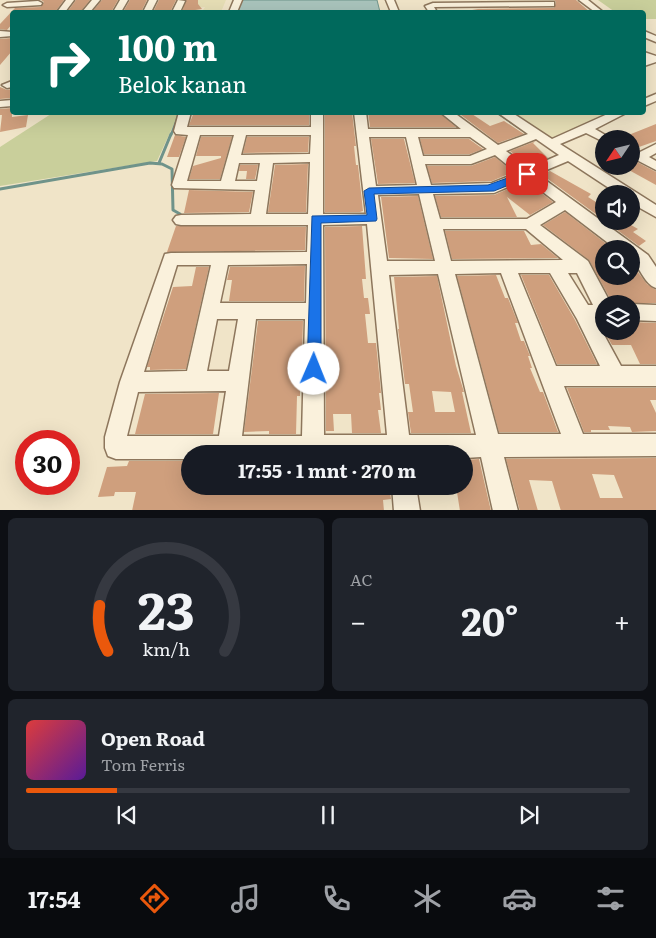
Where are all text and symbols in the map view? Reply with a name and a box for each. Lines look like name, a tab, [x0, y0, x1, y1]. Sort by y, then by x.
text: 100 m	[118, 20, 218, 72]
icon: right	[35, 30, 100, 95]
text: Belok kanan	[118, 67, 247, 100]
north arrow	[595, 130, 640, 175]
map controls	[595, 130, 640, 340]
pin	[506, 153, 548, 195]
icon: arrive	[513, 160, 541, 188]
button: sound	[595, 185, 640, 230]
button: search	[595, 240, 640, 285]
button: layers	[595, 295, 640, 340]
position arrow	[287, 342, 339, 394]
speed limit sign: 30	[15, 430, 80, 495]
text: 17:55 · 1 mnt · 270 m	[238, 456, 416, 484]
text: AC	[350, 567, 373, 591]
text: 23	[138, 569, 194, 646]
text: 20°	[461, 591, 519, 648]
text: −	[350, 599, 366, 641]
text: +	[614, 599, 630, 641]
text: km/h	[142, 635, 190, 662]
text: Open Road	[101, 724, 205, 752]
text: Tom Ferris	[101, 752, 185, 776]
icon: previous	[113, 801, 141, 829]
icon: pause	[314, 801, 342, 829]
icon: next	[515, 801, 543, 829]
icon: directions	[137, 881, 172, 916]
icon: music	[228, 881, 263, 916]
icon: phone	[319, 881, 354, 916]
icon: climate	[410, 881, 445, 916]
icon: car	[502, 881, 537, 916]
icon: filters	[593, 881, 628, 916]
text: 17:54	[28, 882, 81, 915]

